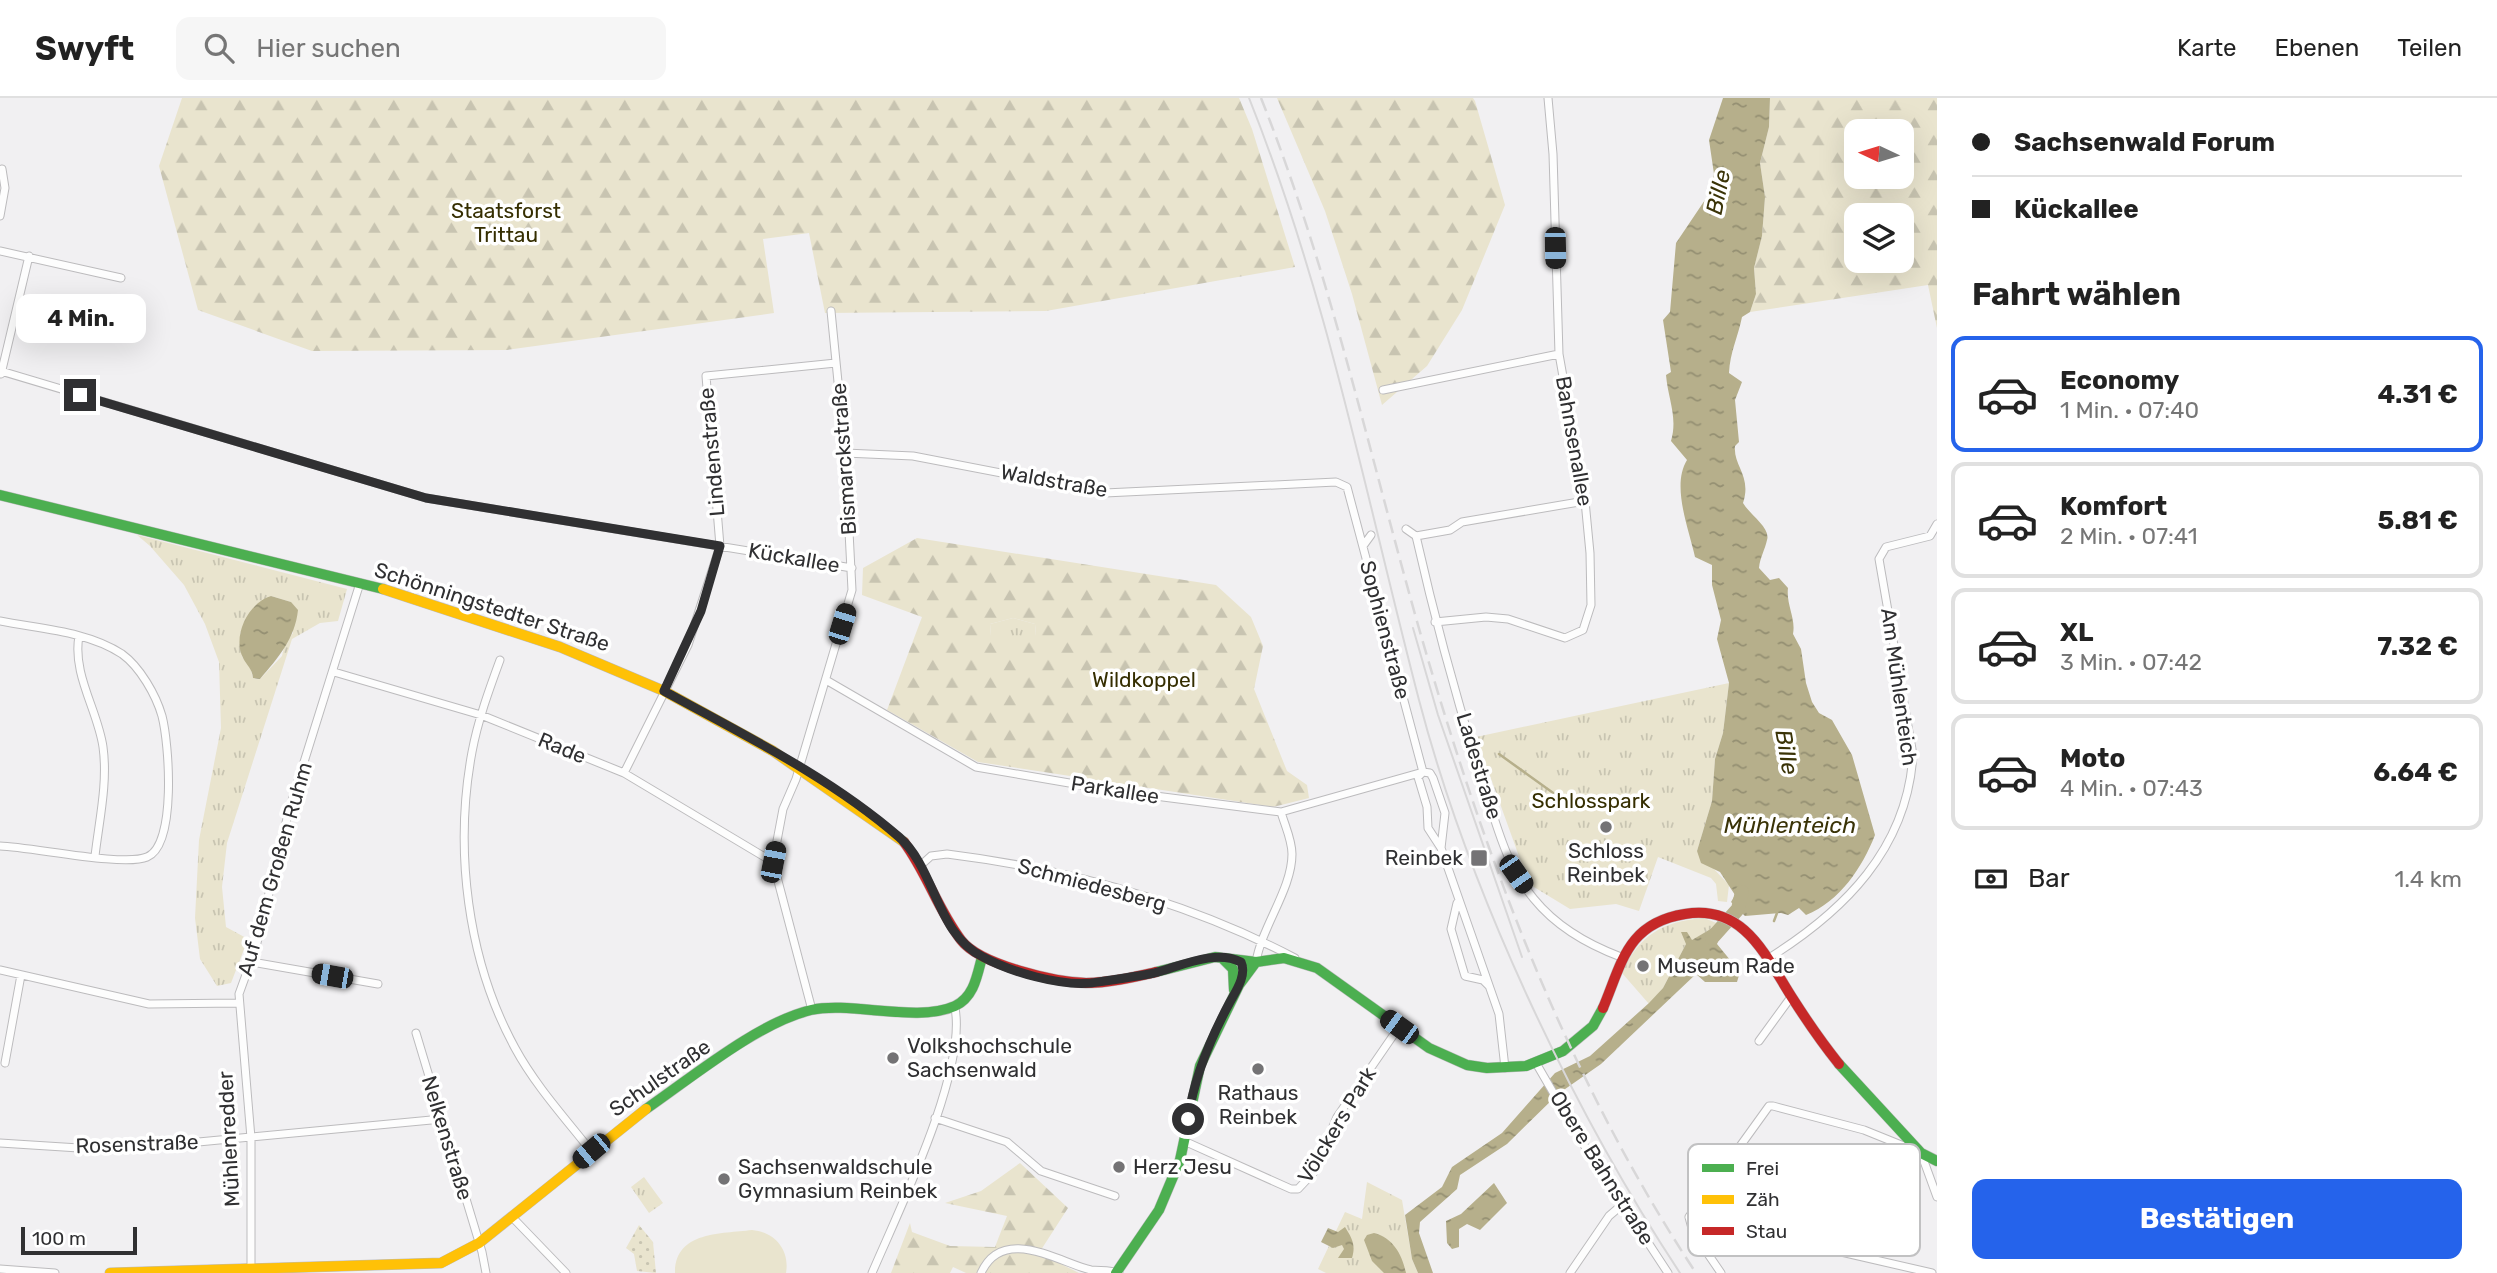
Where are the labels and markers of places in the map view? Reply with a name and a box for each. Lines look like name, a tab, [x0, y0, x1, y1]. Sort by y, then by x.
marker: Schloss Reinbek	[1598, 819, 1614, 835]
place label: Schloss Reinbek	[1567, 838, 1645, 887]
place label: Reinbek	[1385, 845, 1463, 870]
marker: Reinbek	[1469, 848, 1489, 868]
place label: Museum Rade	[1657, 953, 1795, 978]
marker: Museum Rade	[1635, 958, 1651, 974]
place label: Volkshochschule Sachsenwald	[907, 1033, 1072, 1082]
marker: Volkshochschule Sachsenwald	[885, 1050, 901, 1066]
marker: Rathaus Reinbek	[1250, 1061, 1266, 1077]
place label: Rathaus Reinbek	[1217, 1080, 1299, 1129]
place label: Sachsenwaldschule Gymnasium Reinbek	[738, 1154, 938, 1203]
place label: Herz Jesu	[1133, 1154, 1232, 1179]
marker: Herz Jesu	[1111, 1159, 1127, 1175]
marker: Sachsenwaldschule Gymnasium Reinbek	[716, 1171, 732, 1187]

